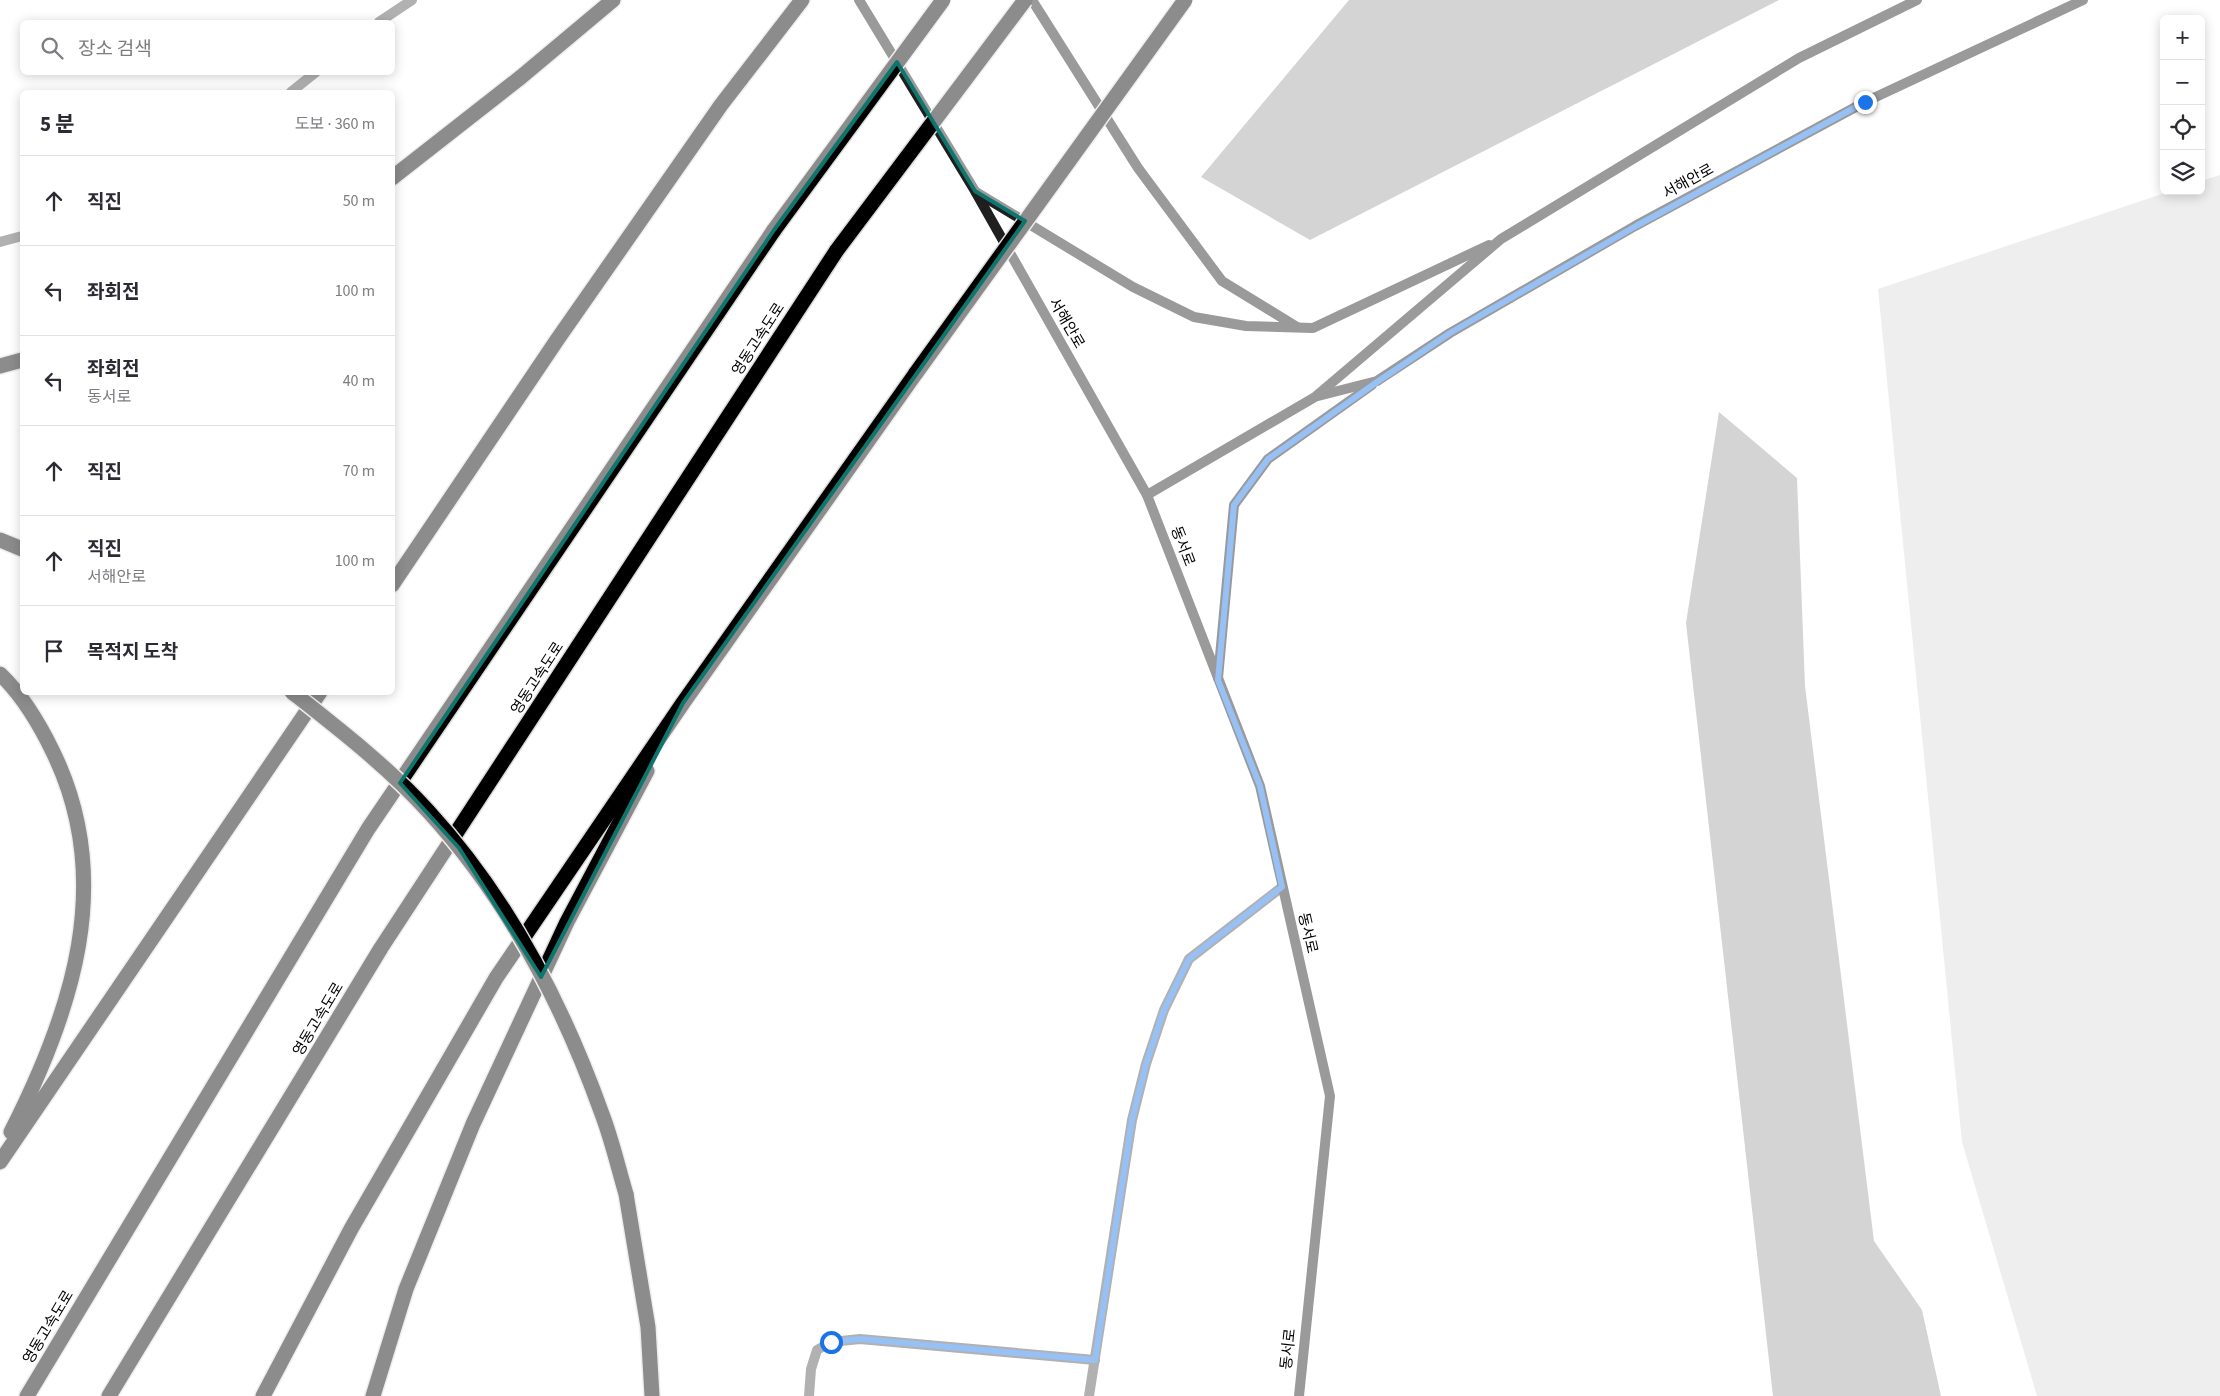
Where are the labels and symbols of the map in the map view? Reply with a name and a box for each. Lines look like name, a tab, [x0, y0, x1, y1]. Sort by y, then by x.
route end	[1854, 91, 1877, 114]
street label: 서해안로	[1659, 159, 1717, 204]
street label: 서해안로	[1044, 294, 1089, 352]
street label: 영동고속도로	[727, 299, 790, 380]
street label: 동서로	[1165, 523, 1200, 569]
street label: 영동고속도로	[506, 638, 569, 719]
street label: 동서로	[1293, 911, 1322, 956]
street label: 영동고속도로	[288, 978, 349, 1060]
street label: 영동고속도로	[18, 1286, 79, 1368]
street label: 동서로	[1276, 1327, 1301, 1371]
route start	[820, 1331, 843, 1354]

